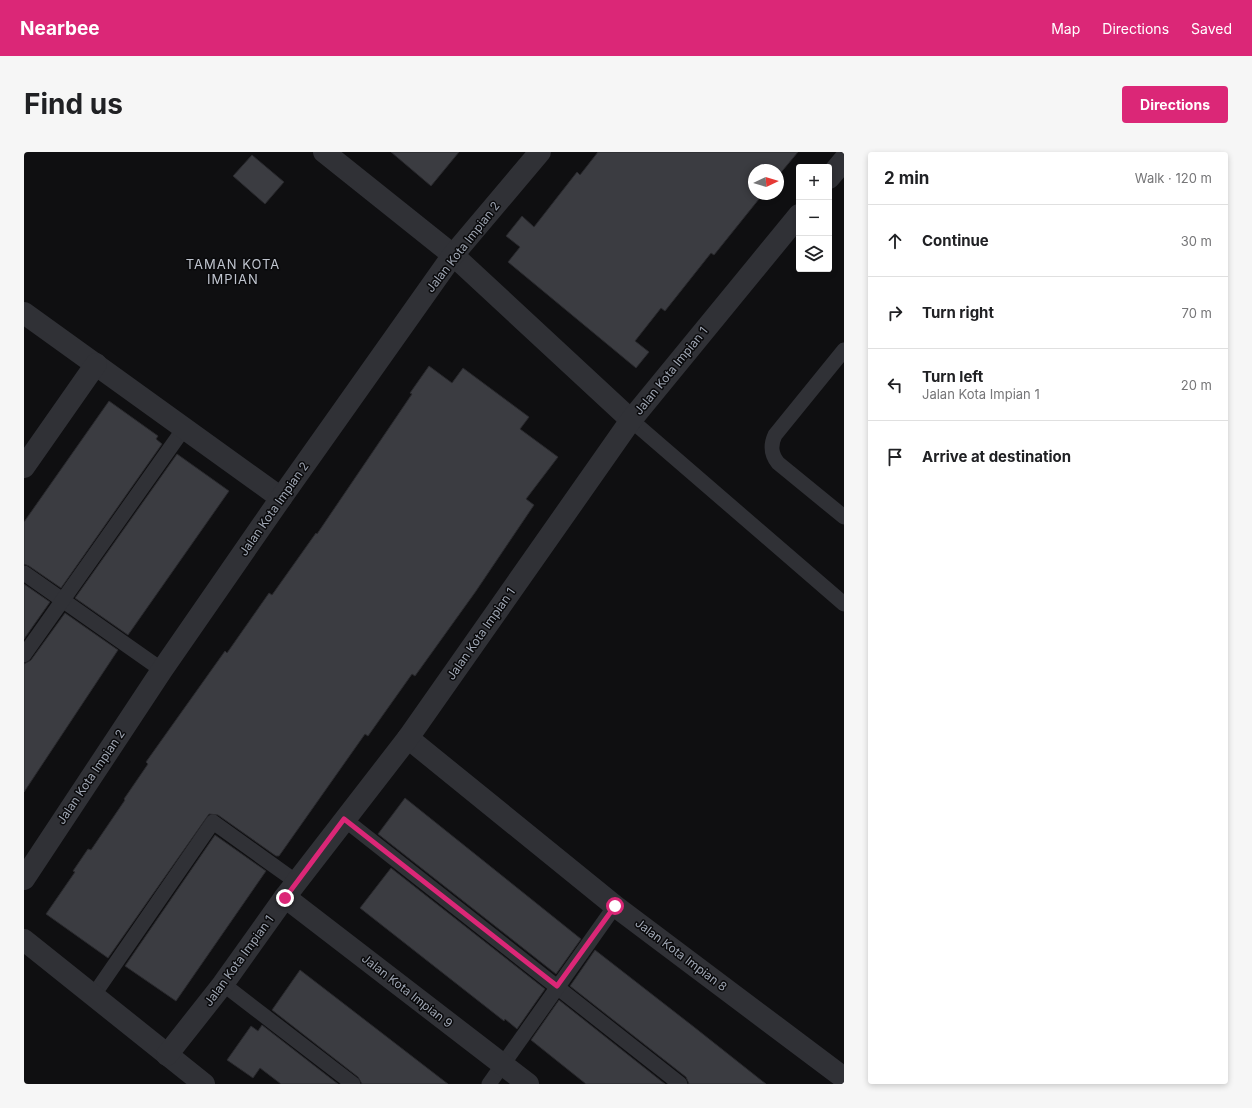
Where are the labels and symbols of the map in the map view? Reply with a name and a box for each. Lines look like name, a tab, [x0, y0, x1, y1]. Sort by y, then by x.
north arrow	[748, 164, 784, 200]
street label: Jalan Kota Impian 2	[422, 198, 503, 295]
district label: TAMAN KOTA IMPIAN	[186, 256, 280, 287]
street label: Jalan Kota Impian 1	[631, 324, 711, 418]
street label: Jalan Kota Impian 2	[236, 459, 312, 559]
street label: Jalan Kota Impian 1	[443, 585, 518, 683]
street label: Jalan Kota Impian 2	[53, 726, 128, 827]
route end	[276, 889, 294, 907]
route start	[606, 897, 624, 915]
street label: Jalan Kota Impian 1	[201, 912, 277, 1009]
street label: Jalan Kota Impian 8	[632, 915, 730, 994]
street label: Jalan Kota Impian 9	[359, 950, 456, 1031]

